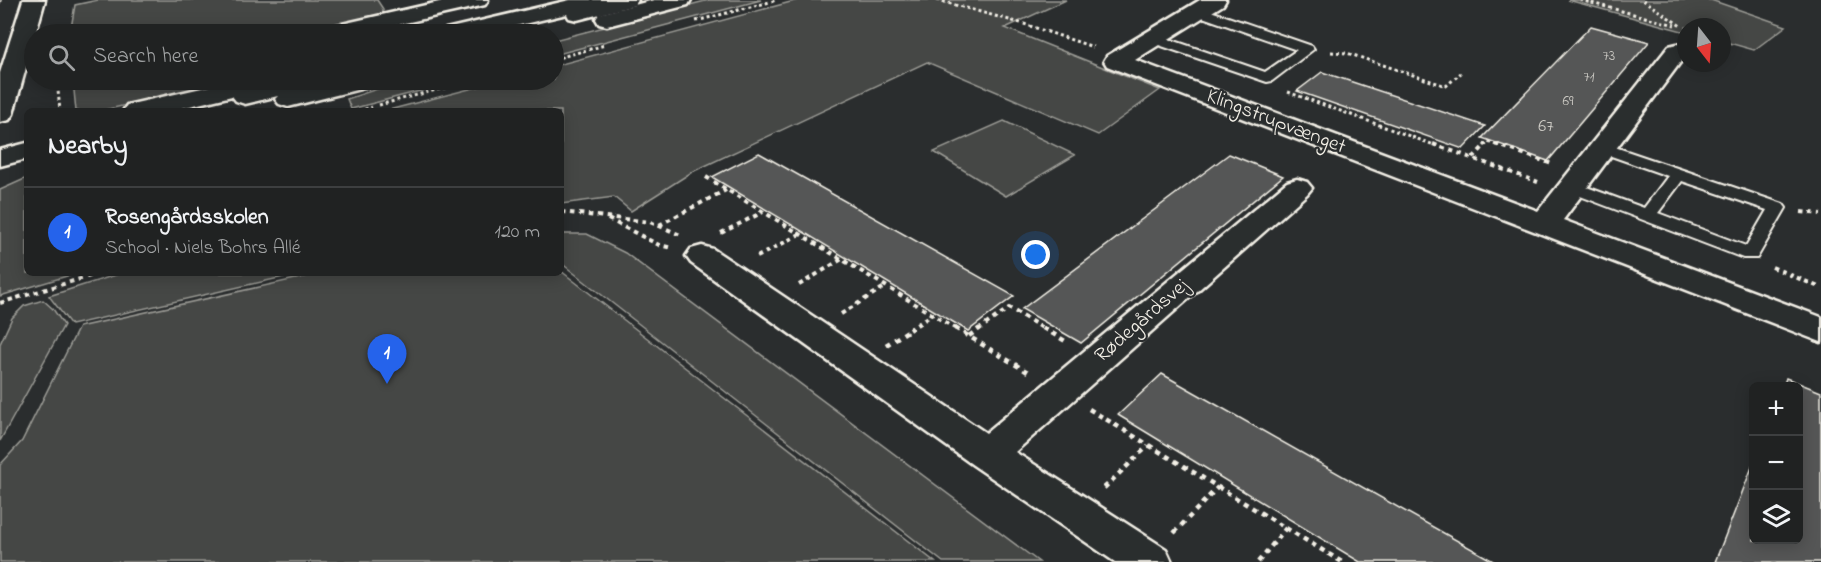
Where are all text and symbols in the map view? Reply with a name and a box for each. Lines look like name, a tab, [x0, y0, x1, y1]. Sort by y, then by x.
north arrow	[1677, 18, 1731, 72]
search box	[24, 24, 564, 90]
icon: search	[45, 41, 78, 74]
text: Search here	[93, 41, 198, 73]
house number: 73	[1603, 45, 1615, 67]
house number: 71	[1584, 66, 1595, 88]
street label: Klingstrupvænget	[1201, 82, 1350, 164]
house number: 69	[1562, 90, 1574, 112]
house number: 67	[1538, 114, 1554, 140]
text: Nearby	[48, 128, 127, 166]
text: Rosengårdsskolen	[105, 202, 269, 234]
text: 1	[64, 218, 71, 247]
text: 120 m	[495, 218, 540, 247]
text: School · Niels Bohrs Allé	[105, 234, 301, 263]
your location	[1021, 240, 1050, 269]
street label: Rødegårdsvej	[1088, 271, 1197, 372]
pin: 1	[368, 334, 406, 384]
map controls	[1749, 382, 1803, 544]
button: +	[1749, 382, 1803, 436]
button: −	[1749, 436, 1803, 490]
button: layers	[1749, 490, 1803, 544]

